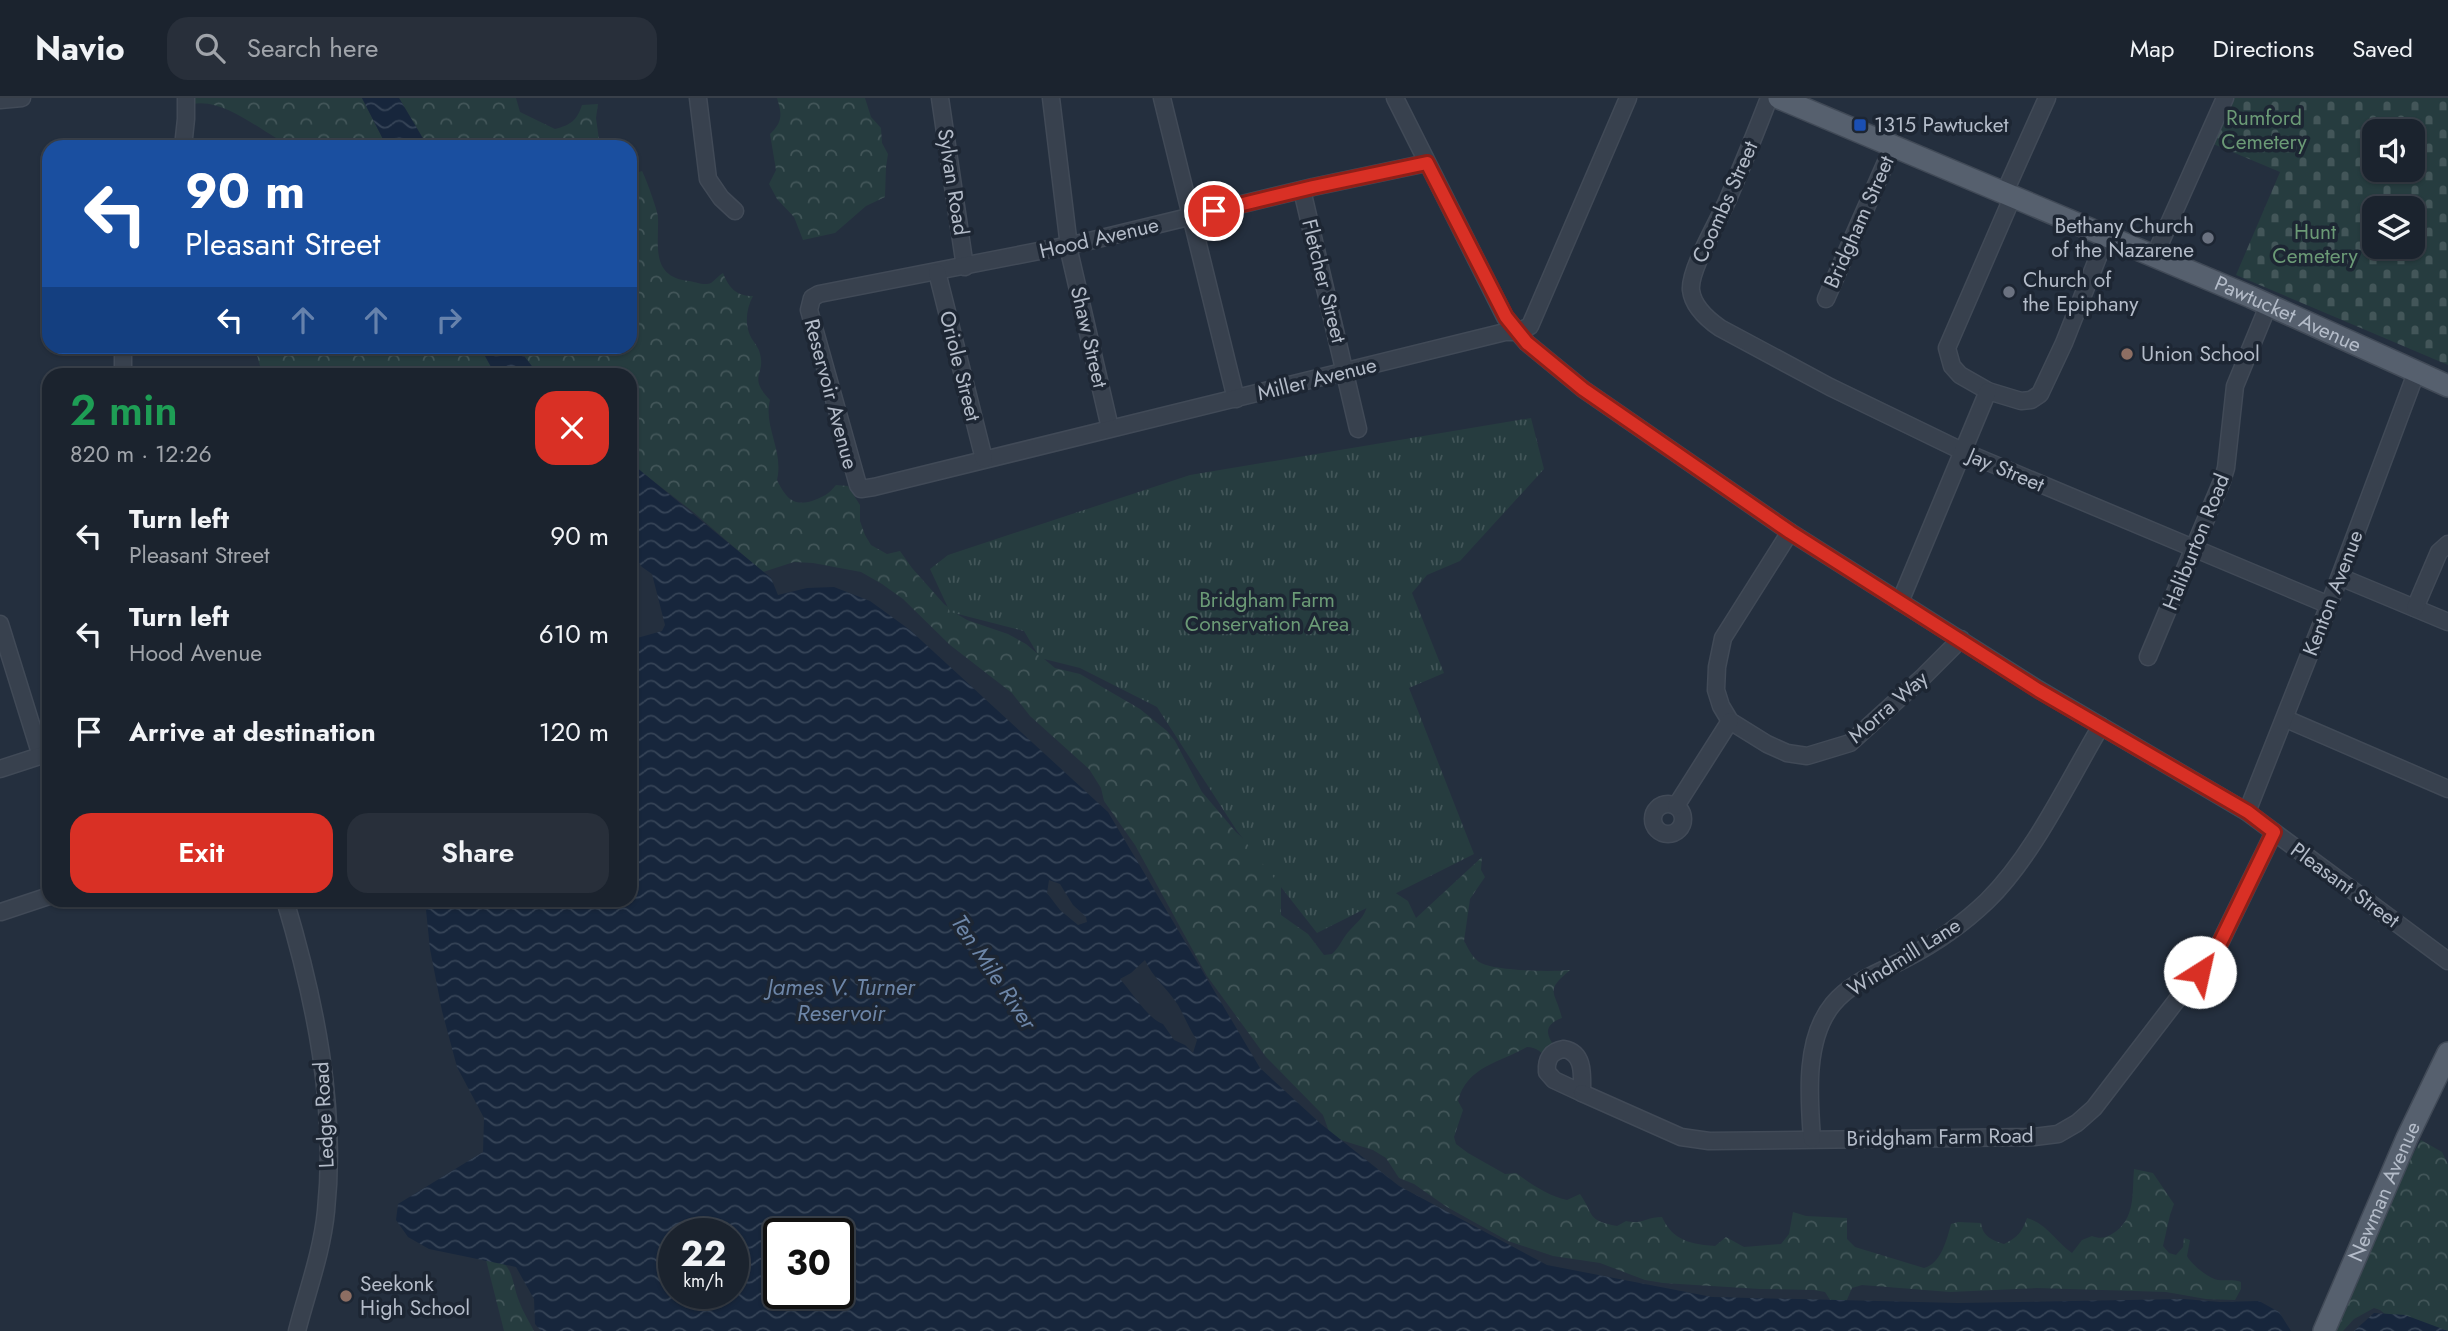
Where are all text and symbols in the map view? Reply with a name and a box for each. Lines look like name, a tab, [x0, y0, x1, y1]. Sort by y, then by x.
search box	[167, 17, 657, 80]
text: Navio	[35, 25, 125, 72]
icon: search	[191, 29, 229, 67]
text: Search here	[247, 29, 378, 67]
text: Map	[2130, 31, 2175, 66]
text: Directions	[2213, 31, 2314, 66]
text: Saved	[2352, 31, 2413, 66]
park label: Rumford Cemetery	[2221, 103, 2307, 157]
place label: 1315 Pawtucket	[1874, 110, 2009, 140]
marker: 1315 Pawtucket	[1852, 117, 1868, 133]
map controls	[2362, 119, 2425, 259]
button: sound	[2362, 119, 2425, 182]
street label: Sylvan Road	[930, 127, 976, 237]
street label: Coombs Street	[1685, 136, 1765, 268]
street label: Bridgham Street	[1816, 151, 1902, 293]
text: 90 m	[185, 156, 305, 226]
icon: left	[70, 168, 161, 259]
pin	[1184, 181, 1244, 241]
icon: arrive	[1195, 192, 1233, 230]
button: layers	[2362, 196, 2425, 259]
street label: Hood Avenue	[1036, 210, 1162, 266]
place label: Bethany Church of the Nazarene	[2051, 211, 2194, 265]
street label: Fletcher Street	[1294, 216, 1354, 346]
park label: Hunt Cemetery	[2272, 217, 2358, 271]
text: Pleasant Street	[185, 221, 381, 267]
marker: Bethany Church of the Nazarene	[2200, 230, 2216, 246]
place label: Church of the Epiphany	[2023, 265, 2139, 319]
street label: Pawtucket Avenue	[2210, 268, 2366, 360]
street label: Shaw Street	[1063, 283, 1115, 391]
marker: Church of the Epiphany	[2001, 284, 2017, 300]
icon: left	[211, 301, 249, 339]
icon: ahead	[284, 301, 322, 339]
icon: ahead	[357, 301, 395, 339]
icon: right	[430, 301, 468, 339]
street label: Oriole Street	[932, 308, 988, 424]
street label: Reservoir Avenue	[797, 316, 866, 473]
place label: Union School	[2141, 339, 2260, 369]
marker: Union School	[2119, 346, 2135, 362]
street label: Miller Avenue	[1254, 350, 1380, 408]
text: 2 min	[70, 380, 178, 441]
button: close	[535, 391, 609, 465]
text: 820 m · 12:26	[70, 437, 212, 471]
street label: Jay Street	[1960, 439, 2049, 500]
street label: Haliburton Road	[2155, 469, 2237, 615]
text: Turn left	[129, 500, 229, 538]
icon: left	[70, 517, 108, 555]
text: 90 m	[550, 517, 609, 555]
street label: Kenton Avenue	[2295, 526, 2371, 660]
text: Pleasant Street	[129, 538, 270, 572]
park label: Bridgham Farm Conservation Area	[1185, 585, 1349, 639]
text: Turn left	[129, 598, 229, 636]
icon: left	[70, 615, 108, 653]
text: 610 m	[539, 615, 609, 653]
text: Hood Avenue	[129, 636, 262, 670]
street label: Morra Way	[1841, 663, 1935, 750]
icon: arrive	[70, 713, 108, 751]
text: Arrive at destination	[129, 713, 376, 751]
text: 120 m	[539, 713, 609, 751]
button: Exit	[70, 813, 333, 893]
button: Share	[347, 813, 609, 893]
street label: Pleasant Street	[2284, 835, 2406, 935]
water label: Ten Mile River	[943, 908, 1046, 1038]
street label: Windmill Lane	[1842, 910, 1967, 1004]
position arrow	[2163, 935, 2237, 1009]
water label: James V. Turner Reservoir	[763, 970, 916, 1030]
street label: Ledge Road	[306, 1061, 342, 1169]
street label: Newman Avenue	[2341, 1116, 2428, 1266]
street label: Bridgham Farm Road	[1846, 1120, 2034, 1154]
speed limit sign: 30	[763, 1218, 854, 1309]
text: 22	[681, 1229, 726, 1279]
text: km/h	[683, 1268, 724, 1294]
place label: Seekonk High School	[360, 1269, 470, 1323]
marker: Seekonk High School	[338, 1288, 354, 1304]

